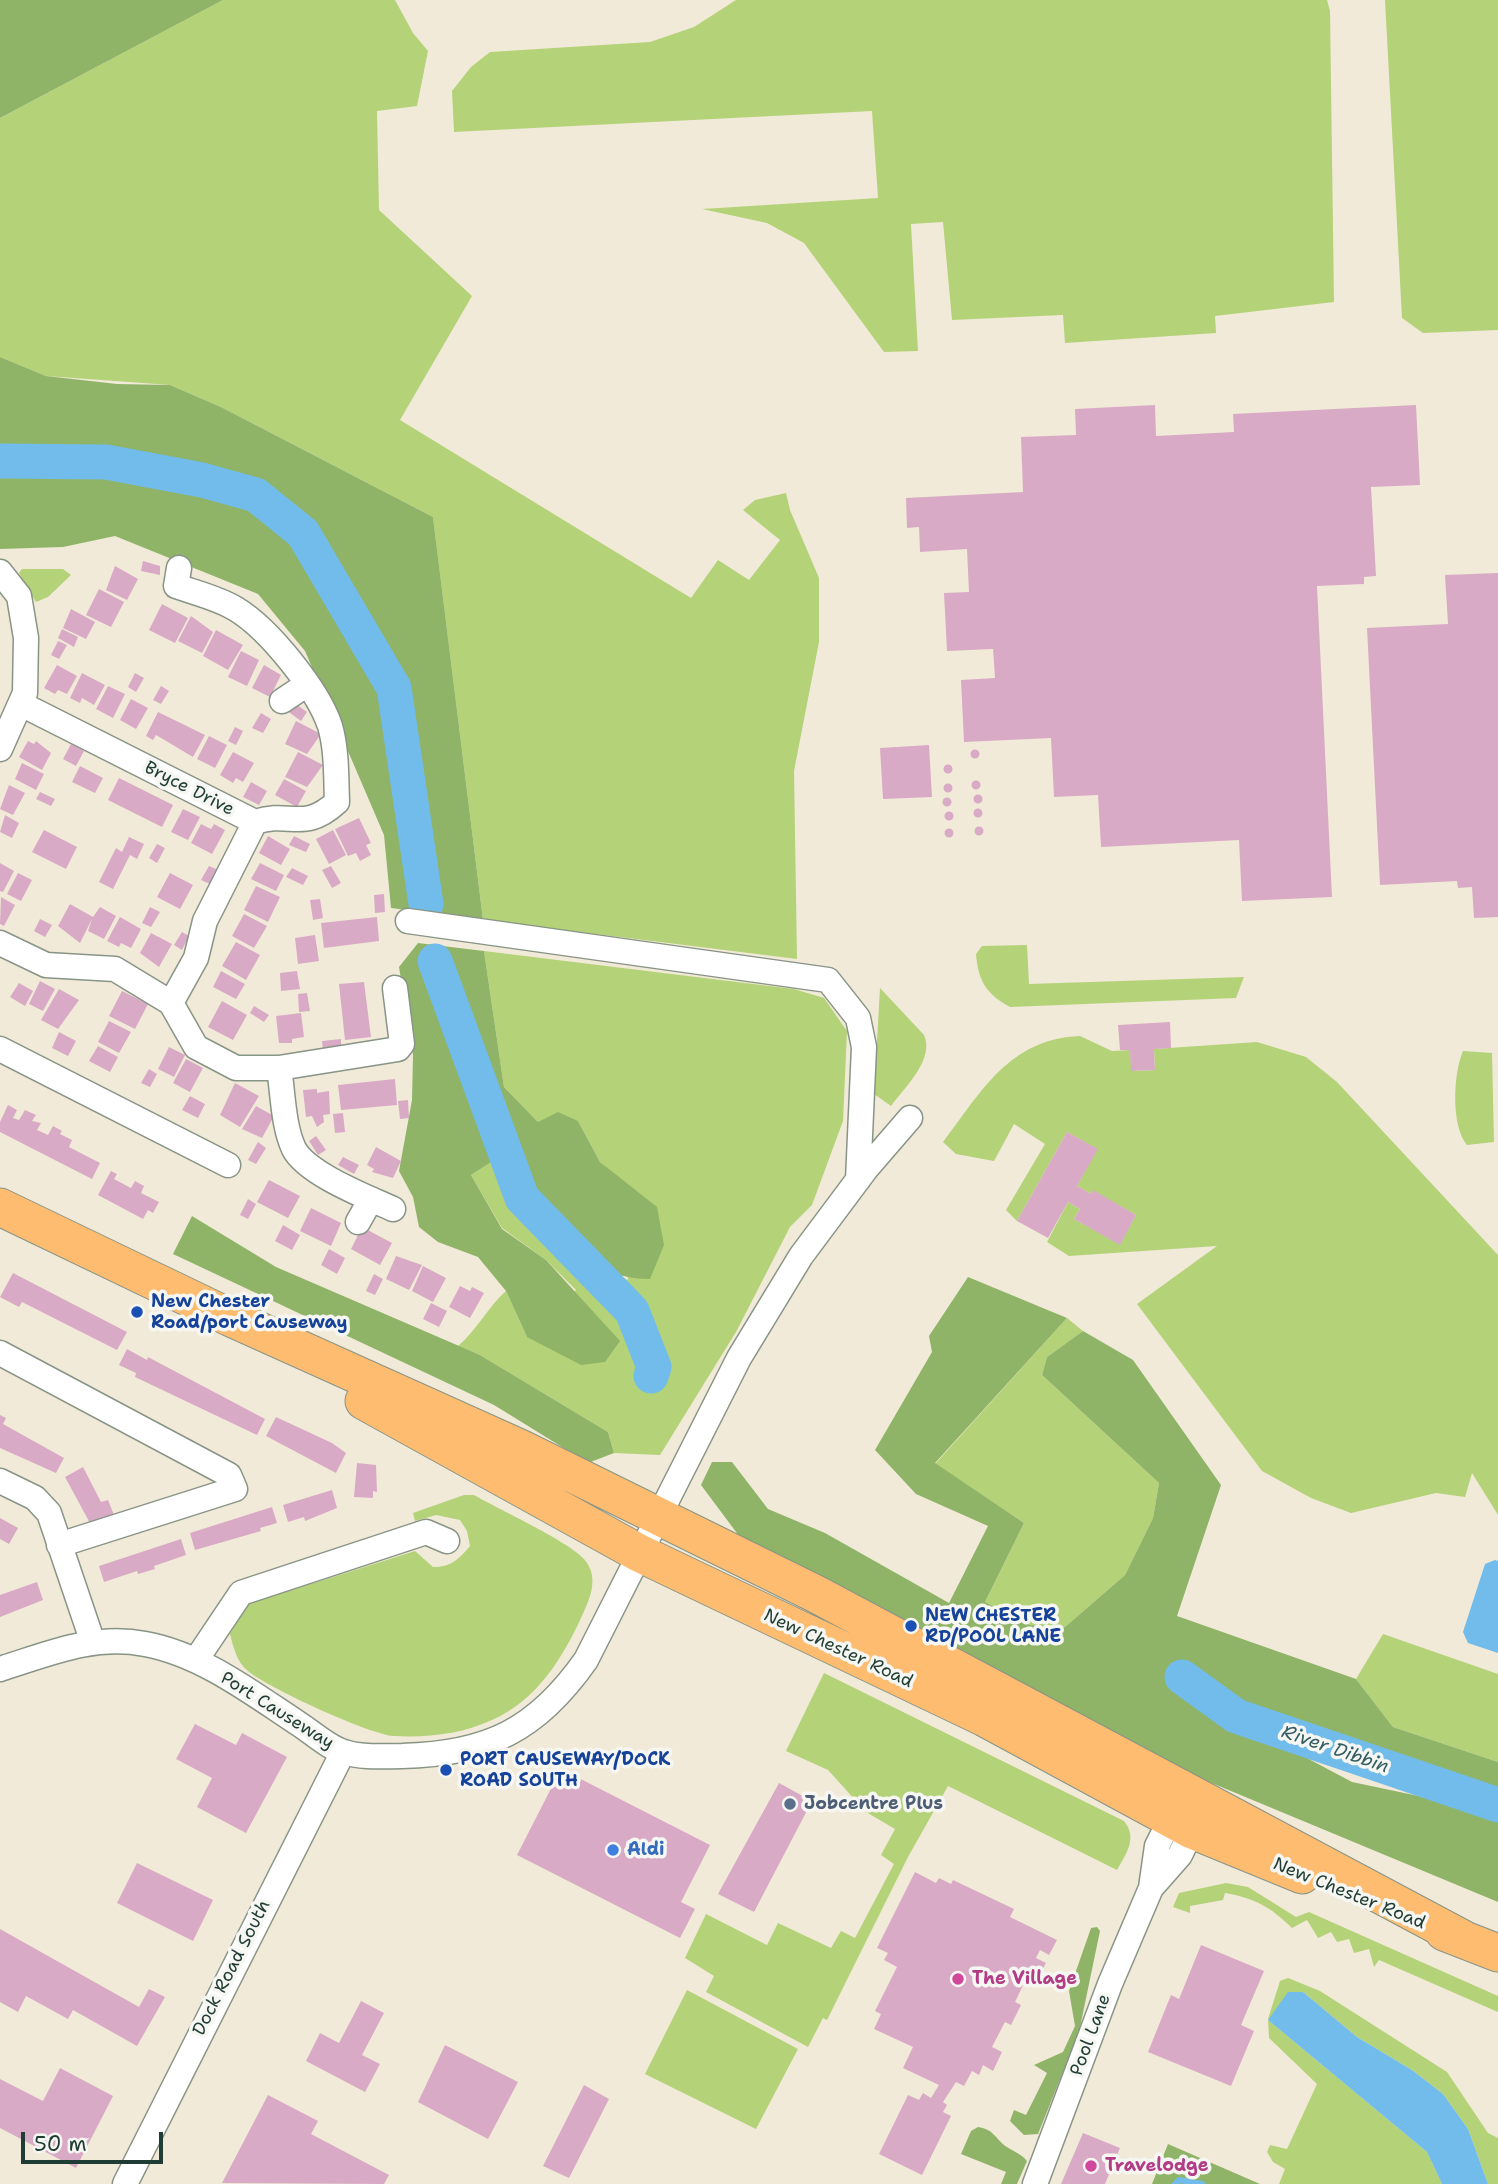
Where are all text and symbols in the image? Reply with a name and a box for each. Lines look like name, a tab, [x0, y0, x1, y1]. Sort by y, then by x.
street label: Bryce Drive	[140, 757, 238, 821]
place label: New Chester Road/port Causeway	[151, 1291, 348, 1334]
marker: New Chester Road/port Causeway	[129, 1304, 145, 1320]
street label: New Chester Road	[760, 1605, 916, 1693]
place label: NEW CHESTER RD/POOL LANE	[925, 1605, 1061, 1648]
marker: NEW CHESTER RD/POOL LANE	[903, 1618, 919, 1634]
street label: Port Causeway	[216, 1667, 338, 1755]
water label: River Dibbin	[1278, 1721, 1392, 1779]
place label: PORT CAUSEWAY/DOCK ROAD SOUTH	[460, 1749, 670, 1792]
marker: PORT CAUSEWAY/DOCK ROAD SOUTH	[438, 1762, 454, 1778]
place label: Jobcentre Plus	[804, 1793, 943, 1815]
marker: Jobcentre Plus	[782, 1796, 798, 1812]
place label: Aldi	[627, 1839, 665, 1861]
marker: Aldi	[605, 1842, 621, 1858]
street label: New Chester Road	[1270, 1854, 1428, 1934]
street label: Dock Road South	[189, 1897, 275, 2039]
place label: The Village	[972, 1968, 1077, 1990]
marker: The Village	[950, 1971, 966, 1987]
street label: Pool Lane	[1066, 1991, 1116, 2079]
scale bar	[24, 2118, 166, 2162]
text: 50 m	[34, 2130, 87, 2158]
place label: Travelodge	[1105, 2155, 1209, 2177]
marker: Travelodge	[1083, 2158, 1099, 2174]

